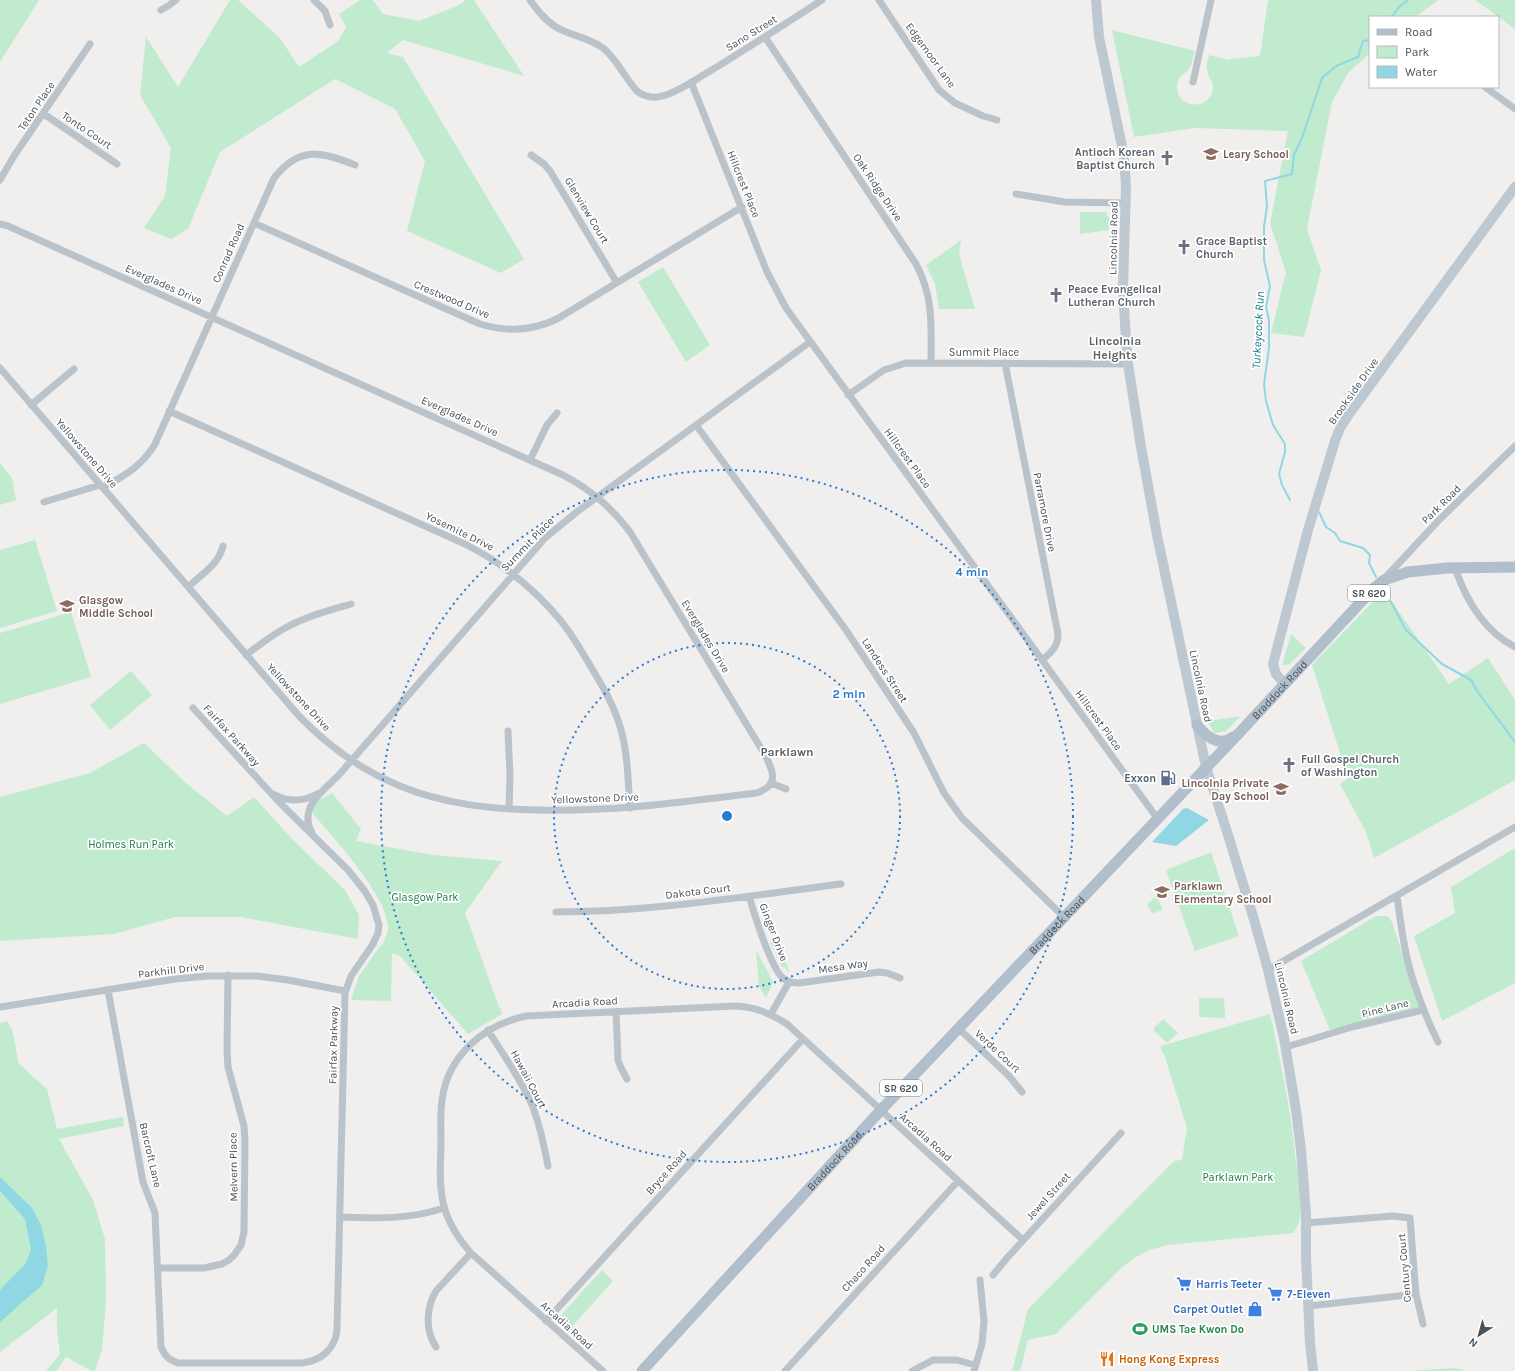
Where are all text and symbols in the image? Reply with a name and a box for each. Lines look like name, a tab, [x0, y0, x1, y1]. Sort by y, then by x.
street label: Sano Street	[723, 12, 779, 54]
legend	[1369, 16, 1499, 88]
street label: Edgemoor Lane	[903, 20, 959, 91]
text: Road	[1405, 25, 1433, 39]
text: Park	[1405, 45, 1430, 59]
text: Water	[1405, 65, 1438, 79]
street label: Teton Place	[15, 79, 58, 133]
street label: Tonto Court	[59, 109, 114, 152]
school or university icon: Leary School	[1202, 145, 1220, 163]
place label: Antioch Korean Baptist Church	[1075, 146, 1155, 172]
place label: Leary School	[1223, 148, 1289, 161]
street label: Hillcrest Place	[724, 149, 763, 220]
church icon: Antioch Korean Baptist Church	[1158, 149, 1176, 167]
street label: Oak Ridge Drive	[850, 151, 905, 224]
street label: Glenview Court	[562, 175, 611, 246]
street label: Lincolnia Road	[1106, 201, 1121, 275]
street label: Conrad Road	[210, 221, 247, 285]
place label: Grace Baptist Church	[1196, 235, 1268, 261]
church icon: Grace Baptist Church	[1175, 238, 1193, 256]
street label: Everglades Drive	[123, 262, 205, 307]
street label: Crestwood Drive	[412, 278, 492, 321]
place label: Peace Evangelical Lutheran Church	[1068, 283, 1161, 309]
church icon: Peace Evangelical Lutheran Church	[1047, 286, 1065, 304]
water label: Turkeycock Run	[1249, 291, 1267, 369]
district label: Lincolnia Heights	[1089, 334, 1141, 362]
street label: Summit Place	[949, 346, 1020, 359]
street label: Brookside Drive	[1326, 355, 1381, 427]
street label: Everglades Drive	[419, 394, 501, 439]
street label: Yellowstone Drive	[53, 416, 120, 491]
street label: Hillcrest Place	[881, 426, 934, 491]
street label: Parramore Drive	[1030, 471, 1059, 553]
street label: Park Road	[1419, 482, 1464, 527]
street label: Yosemite Drive	[423, 509, 496, 554]
street label: Summit Place	[498, 514, 557, 574]
text: 4 min	[956, 565, 988, 579]
road number: SR 620	[1348, 585, 1390, 601]
place label: Glasgow Middle School	[79, 594, 153, 620]
school or university icon: Glasgow Middle School	[58, 597, 76, 615]
street label: Everglades Drive	[679, 597, 733, 675]
street label: Landess Street	[859, 636, 910, 705]
street label: Lincolnia Road	[1186, 649, 1215, 724]
street label: Braddock Road	[1249, 658, 1310, 722]
street label: Yellowstone Drive	[264, 661, 334, 734]
text: 2 min	[832, 687, 866, 701]
street label: Hillcrest Place	[1072, 688, 1125, 753]
street label: Fairfax Parkway	[201, 702, 263, 769]
district label: Parklawn	[760, 745, 814, 759]
place label: Full Gospel Church of Washington	[1301, 753, 1399, 779]
church icon: Full Gospel Church of Washington	[1280, 756, 1298, 774]
fuel station icon: Exxon	[1159, 769, 1177, 787]
place label: Exxon	[1124, 772, 1156, 785]
place label: Lincolnia Private Day School	[1181, 777, 1269, 803]
school or university icon: Lincolnia Private Day School	[1272, 780, 1290, 798]
street label: Yellowstone Drive	[551, 790, 639, 807]
centre of rings	[720, 809, 734, 823]
park label: Holmes Run Park	[88, 838, 174, 851]
place label: Parklawn Elementary School	[1174, 880, 1272, 906]
street label: Dakota Court	[665, 881, 732, 902]
school or university icon: Parklawn Elementary School	[1153, 883, 1171, 901]
park label: Glasgow Park	[391, 891, 459, 904]
street label: Braddock Road	[1026, 893, 1088, 957]
street label: Ginger Drive	[757, 901, 791, 963]
street label: Mesa Way	[817, 957, 869, 976]
street label: Parkhill Drive	[137, 960, 205, 981]
street label: Lincolnia Road	[1272, 961, 1301, 1035]
street label: Arcadia Road	[552, 994, 618, 1011]
street label: Pine Lane	[1360, 996, 1410, 1021]
street label: Fairfax Parkway	[326, 1006, 341, 1084]
street label: Verde Court	[972, 1027, 1023, 1076]
street label: Hawaii Court	[508, 1048, 549, 1111]
road number: SR 620	[880, 1080, 922, 1096]
street label: Arcadia Road	[897, 1111, 954, 1164]
street label: Barcroft Lane	[137, 1121, 164, 1189]
street label: Braddock Road	[804, 1129, 865, 1194]
street label: Melvern Place	[226, 1132, 241, 1202]
street label: Bryce Road	[643, 1147, 690, 1197]
street label: Jewel Street	[1024, 1170, 1073, 1223]
park label: Parklawn Park	[1203, 1171, 1274, 1184]
street label: Century Court	[1395, 1233, 1414, 1303]
street label: Chaco Road	[839, 1242, 888, 1295]
supermarket icon: Harris Teeter	[1175, 1275, 1193, 1293]
place label: Harris Teeter	[1196, 1278, 1263, 1291]
supermarket icon: 7-Eleven	[1266, 1285, 1284, 1303]
place label: 7-Eleven	[1287, 1288, 1331, 1301]
street label: Arcadia Road	[538, 1299, 595, 1352]
shop icon: Carpet Outlet	[1246, 1300, 1264, 1318]
place label: Carpet Outlet	[1173, 1303, 1244, 1316]
north arrow	[1459, 1315, 1499, 1355]
sports icon: UMS Tae Kwon Do	[1131, 1320, 1149, 1338]
place label: UMS Tae Kwon Do	[1152, 1323, 1244, 1336]
text: N	[1466, 1335, 1480, 1350]
restaurant icon: Hong Kong Express	[1098, 1350, 1116, 1368]
place label: Hong Kong Express	[1119, 1353, 1220, 1366]

